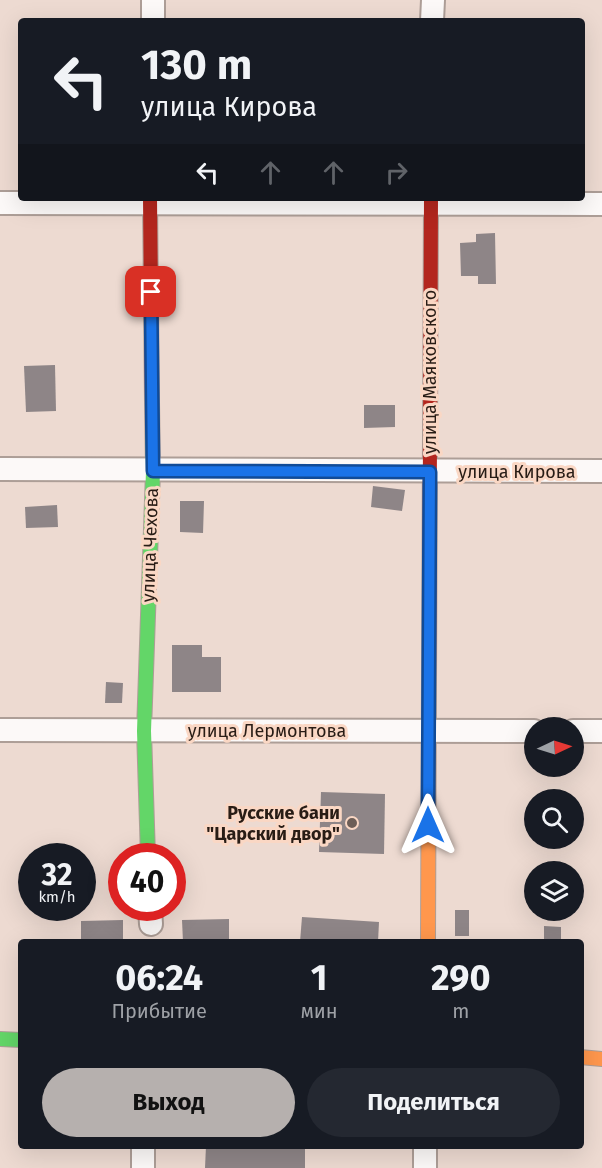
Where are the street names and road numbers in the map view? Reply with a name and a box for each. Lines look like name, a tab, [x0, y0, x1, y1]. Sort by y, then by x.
street label: улица Маяковского	[419, 290, 441, 454]
street label: улица Кирова	[458, 461, 576, 483]
street label: улица Чехова	[137, 487, 163, 603]
street label: улица Лермонтова	[188, 720, 346, 742]

